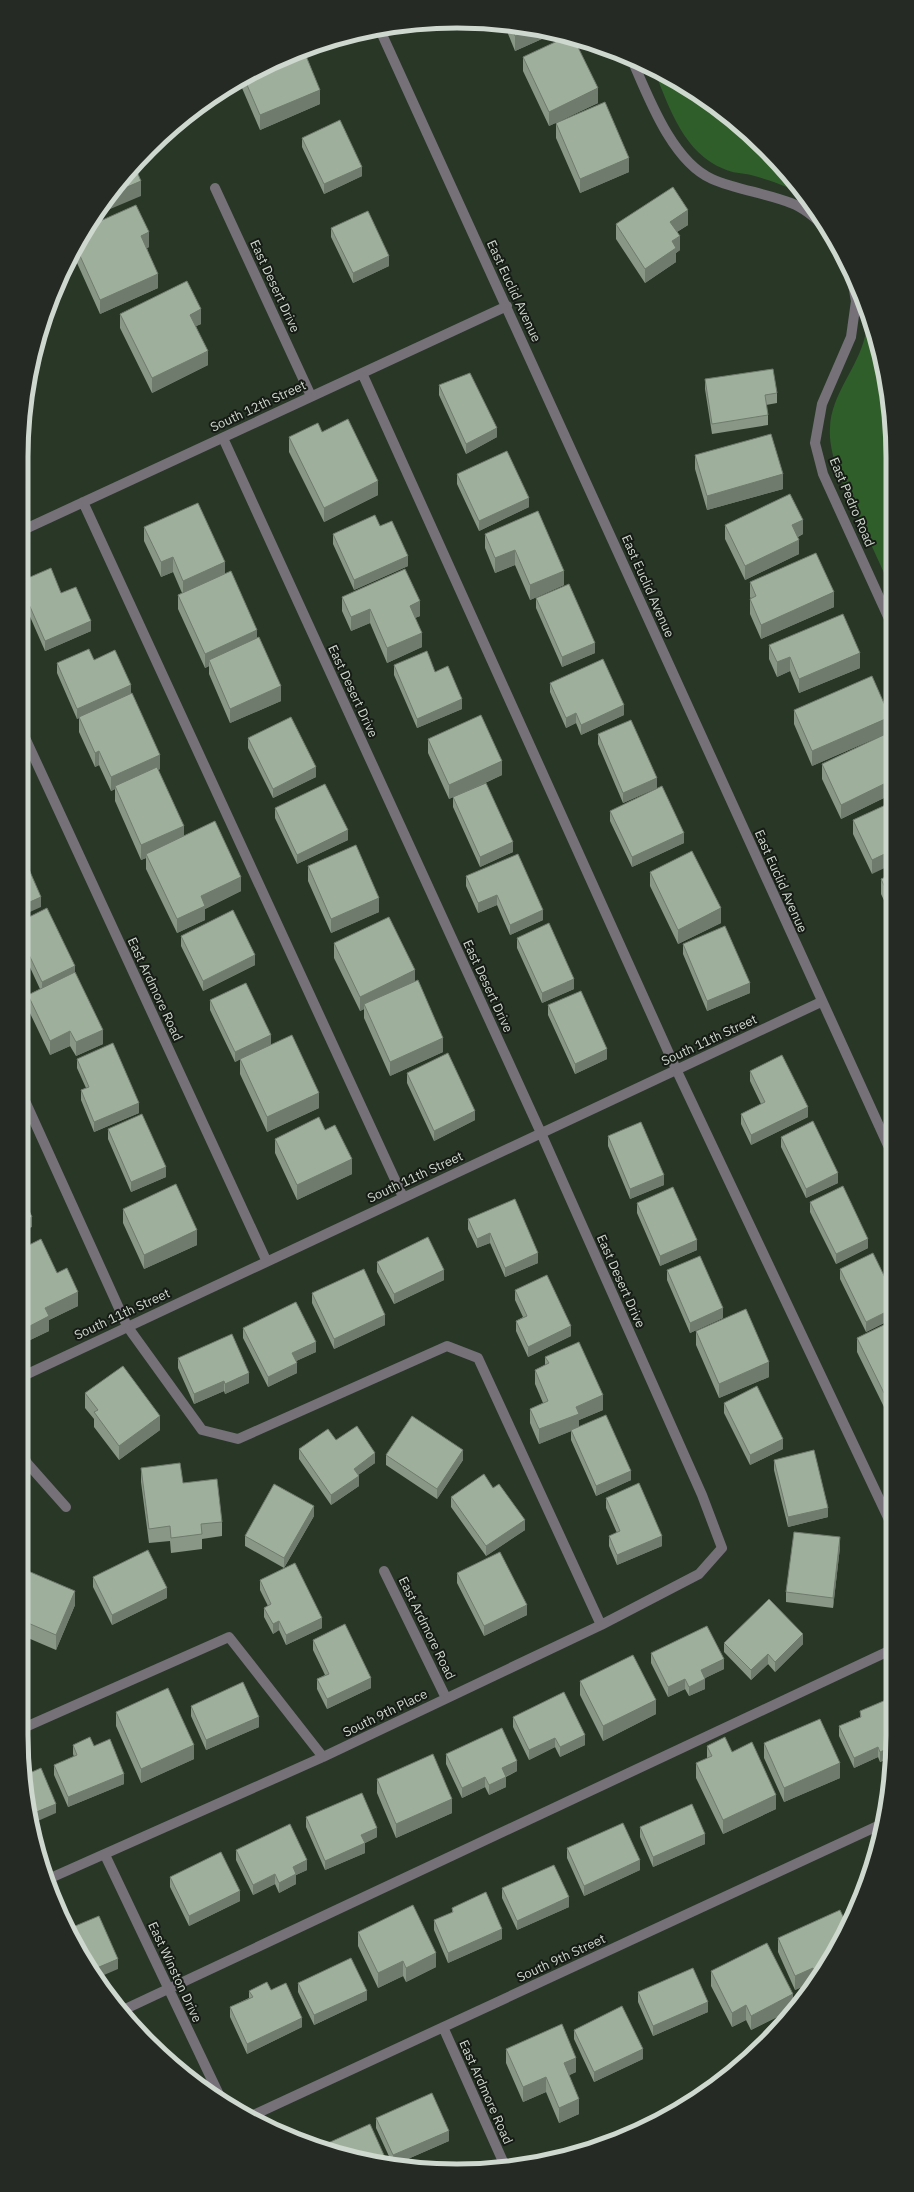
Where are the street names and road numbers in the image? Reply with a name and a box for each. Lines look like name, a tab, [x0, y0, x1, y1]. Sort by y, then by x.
street label: East Desert Drive	[246, 237, 304, 335]
street label: East Euclid Avenue	[483, 237, 545, 345]
street label: South 12th Street	[207, 376, 309, 436]
street label: East Pedro Road	[825, 455, 879, 549]
street label: East Euclid Avenue	[618, 532, 678, 640]
street label: East Desert Drive	[324, 642, 382, 740]
street label: East Euclid Avenue	[751, 827, 811, 935]
street label: East Ardmore Road	[124, 934, 186, 1044]
street label: East Desert Drive	[459, 937, 517, 1035]
street label: South 11th Street	[658, 1010, 760, 1070]
street label: South 11th Street	[364, 1147, 466, 1207]
street label: East Desert Drive	[593, 1232, 649, 1330]
street label: South 11th Street	[71, 1284, 173, 1344]
street label: East Ardmore Road	[395, 1574, 459, 1682]
street label: South 9th Place	[340, 1685, 430, 1741]
street label: East Winston Drive	[144, 1919, 206, 2025]
street label: South 9th Street	[514, 1930, 608, 1986]
street label: East Ardmore Road	[455, 2037, 517, 2147]

